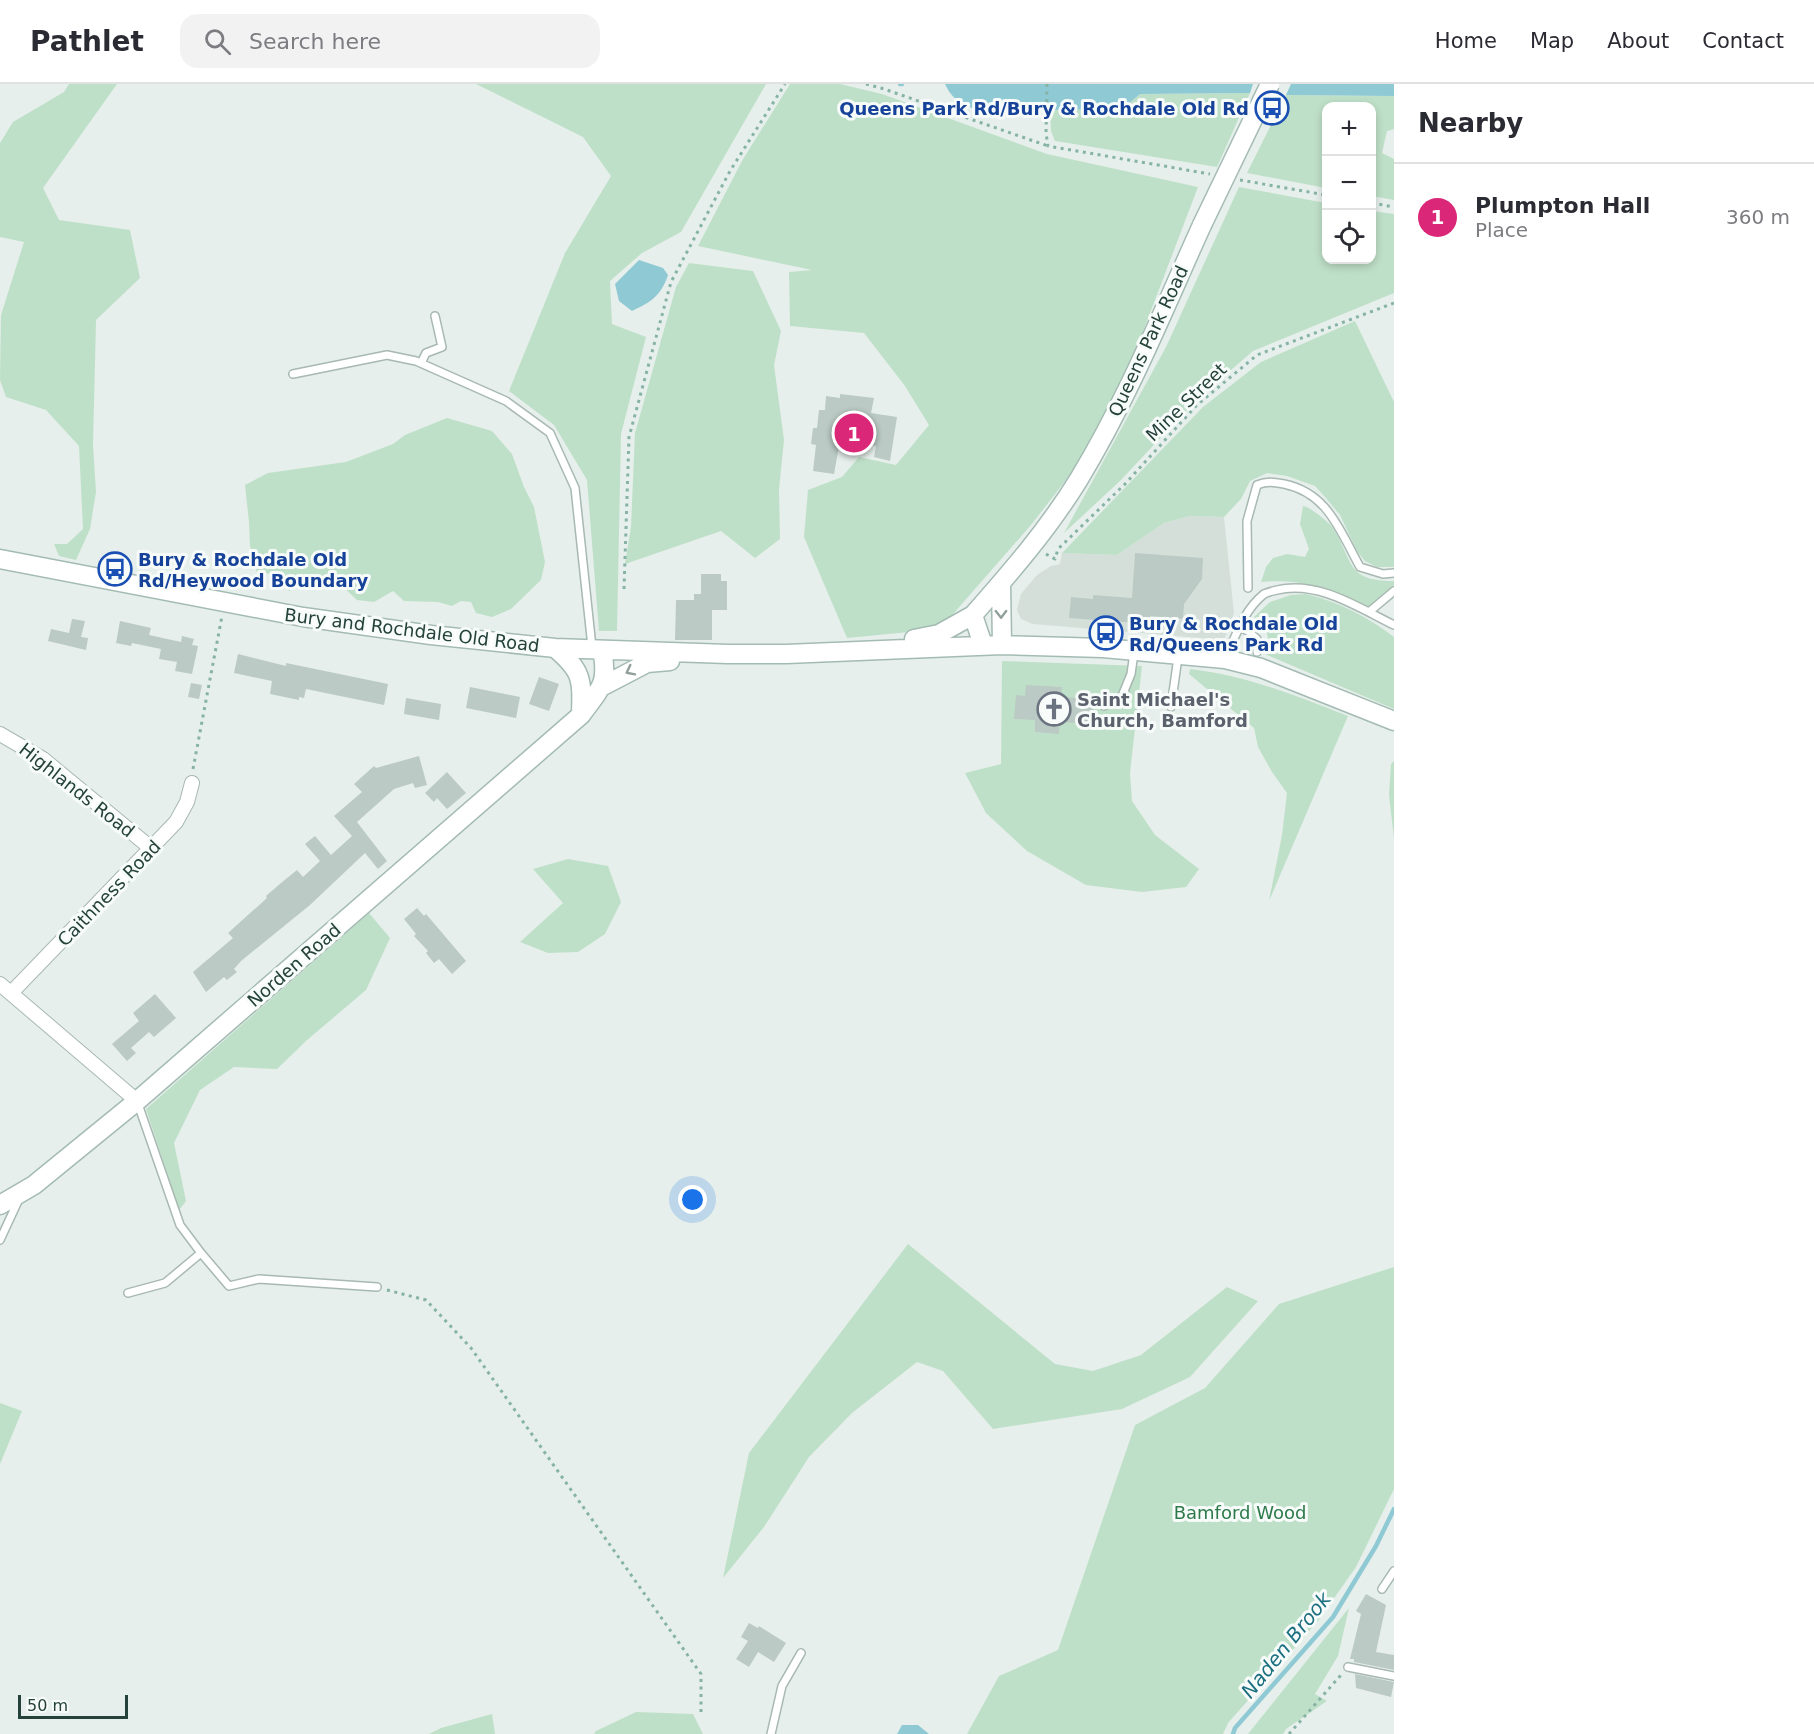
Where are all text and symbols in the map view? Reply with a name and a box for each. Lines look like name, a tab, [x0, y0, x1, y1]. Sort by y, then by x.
search box	[180, 14, 600, 68]
text: Pathlet	[30, 25, 144, 58]
icon: search	[201, 25, 234, 58]
text: Search here	[249, 29, 381, 54]
text: Home	[1435, 29, 1497, 53]
text: Map	[1530, 29, 1574, 53]
text: About	[1607, 29, 1669, 53]
text: Contact	[1702, 29, 1784, 53]
bus stop icon: Queens Park Rd/Bury & Rochdale Old Rd	[1254, 90, 1290, 126]
place label: Queens Park Rd/Bury & Rochdale Old Rd	[839, 98, 1249, 119]
map controls	[1322, 102, 1376, 264]
button: +	[1322, 102, 1376, 156]
text: Nearby	[1418, 108, 1523, 138]
button: −	[1322, 156, 1376, 210]
text: Plumpton Hall	[1475, 193, 1650, 218]
text: 1	[1431, 205, 1444, 229]
text: 360 m	[1726, 205, 1790, 229]
button: locate	[1322, 210, 1376, 264]
text: Place	[1475, 218, 1528, 242]
street label: Queens Park Road	[1104, 262, 1192, 420]
street label: Mine Street	[1142, 359, 1230, 445]
pin: 1	[834, 410, 874, 456]
place label: Bury & Rochdale Old Rd/Heywood Boundary	[138, 549, 368, 591]
bus stop icon: Bury & Rochdale Old Rd/Heywood Boundary	[97, 551, 133, 587]
street label: Bury and Rochdale Old Road	[283, 604, 541, 656]
one-way arrow	[995, 610, 1007, 619]
place label: Bury & Rochdale Old Rd/Queens Park Rd	[1129, 613, 1338, 655]
bus stop icon: Bury & Rochdale Old Rd/Queens Park Rd	[1088, 615, 1124, 651]
one-way arrow	[626, 664, 637, 676]
place label: Saint Michael's Church, Bamford	[1077, 689, 1248, 731]
church icon: Saint Michael's Church, Bamford	[1036, 691, 1072, 727]
street label: Highlands Road	[15, 738, 139, 842]
street label: Caithness Road	[53, 836, 165, 950]
street label: Norden Road	[243, 919, 345, 1011]
your location	[678, 1185, 707, 1214]
park label: Bamford Wood	[1174, 1502, 1306, 1523]
water label: Naden Brook	[1236, 1586, 1337, 1703]
scale bar	[18, 1692, 128, 1720]
text: 50 m	[27, 1696, 68, 1715]

